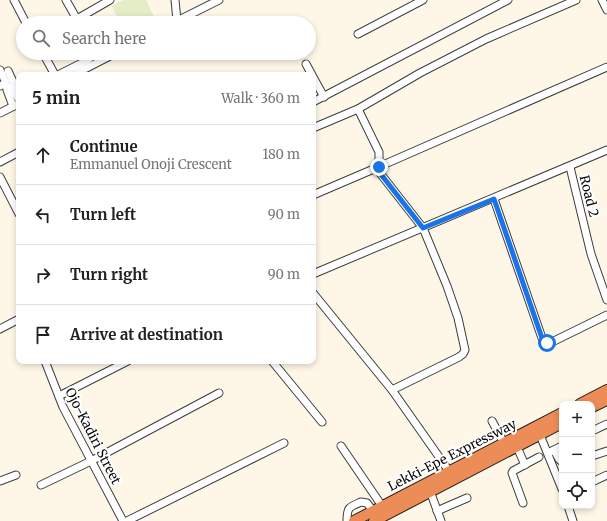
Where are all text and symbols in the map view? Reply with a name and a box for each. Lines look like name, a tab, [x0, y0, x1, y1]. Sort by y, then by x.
search box	[16, 16, 316, 60]
icon: search	[30, 27, 52, 49]
text: Search here	[62, 29, 146, 48]
text: 5 min	[32, 87, 80, 109]
text: Walk · 360 m	[221, 90, 300, 107]
text: Continue	[70, 137, 138, 156]
icon: ahead	[32, 144, 54, 166]
text: 180 m	[262, 146, 300, 163]
text: Emmanuel Onoji Crescent	[70, 156, 232, 173]
route end	[370, 158, 388, 176]
street label: Road 2	[576, 173, 602, 219]
icon: left	[32, 204, 54, 226]
text: Turn left	[70, 205, 136, 224]
text: 90 m	[268, 206, 300, 223]
icon: right	[32, 264, 54, 286]
text: Turn right	[70, 265, 148, 284]
text: 90 m	[268, 266, 300, 283]
icon: arrive	[32, 324, 54, 346]
text: Arrive at destination	[70, 325, 223, 344]
route start	[538, 334, 556, 352]
street label: Ojo-Kadiri Street	[61, 385, 125, 487]
map controls	[559, 401, 595, 509]
button: +	[559, 401, 595, 437]
street label: Lekki-Epe Expressway	[385, 415, 520, 495]
button: −	[559, 437, 595, 473]
button: locate	[559, 473, 595, 509]

